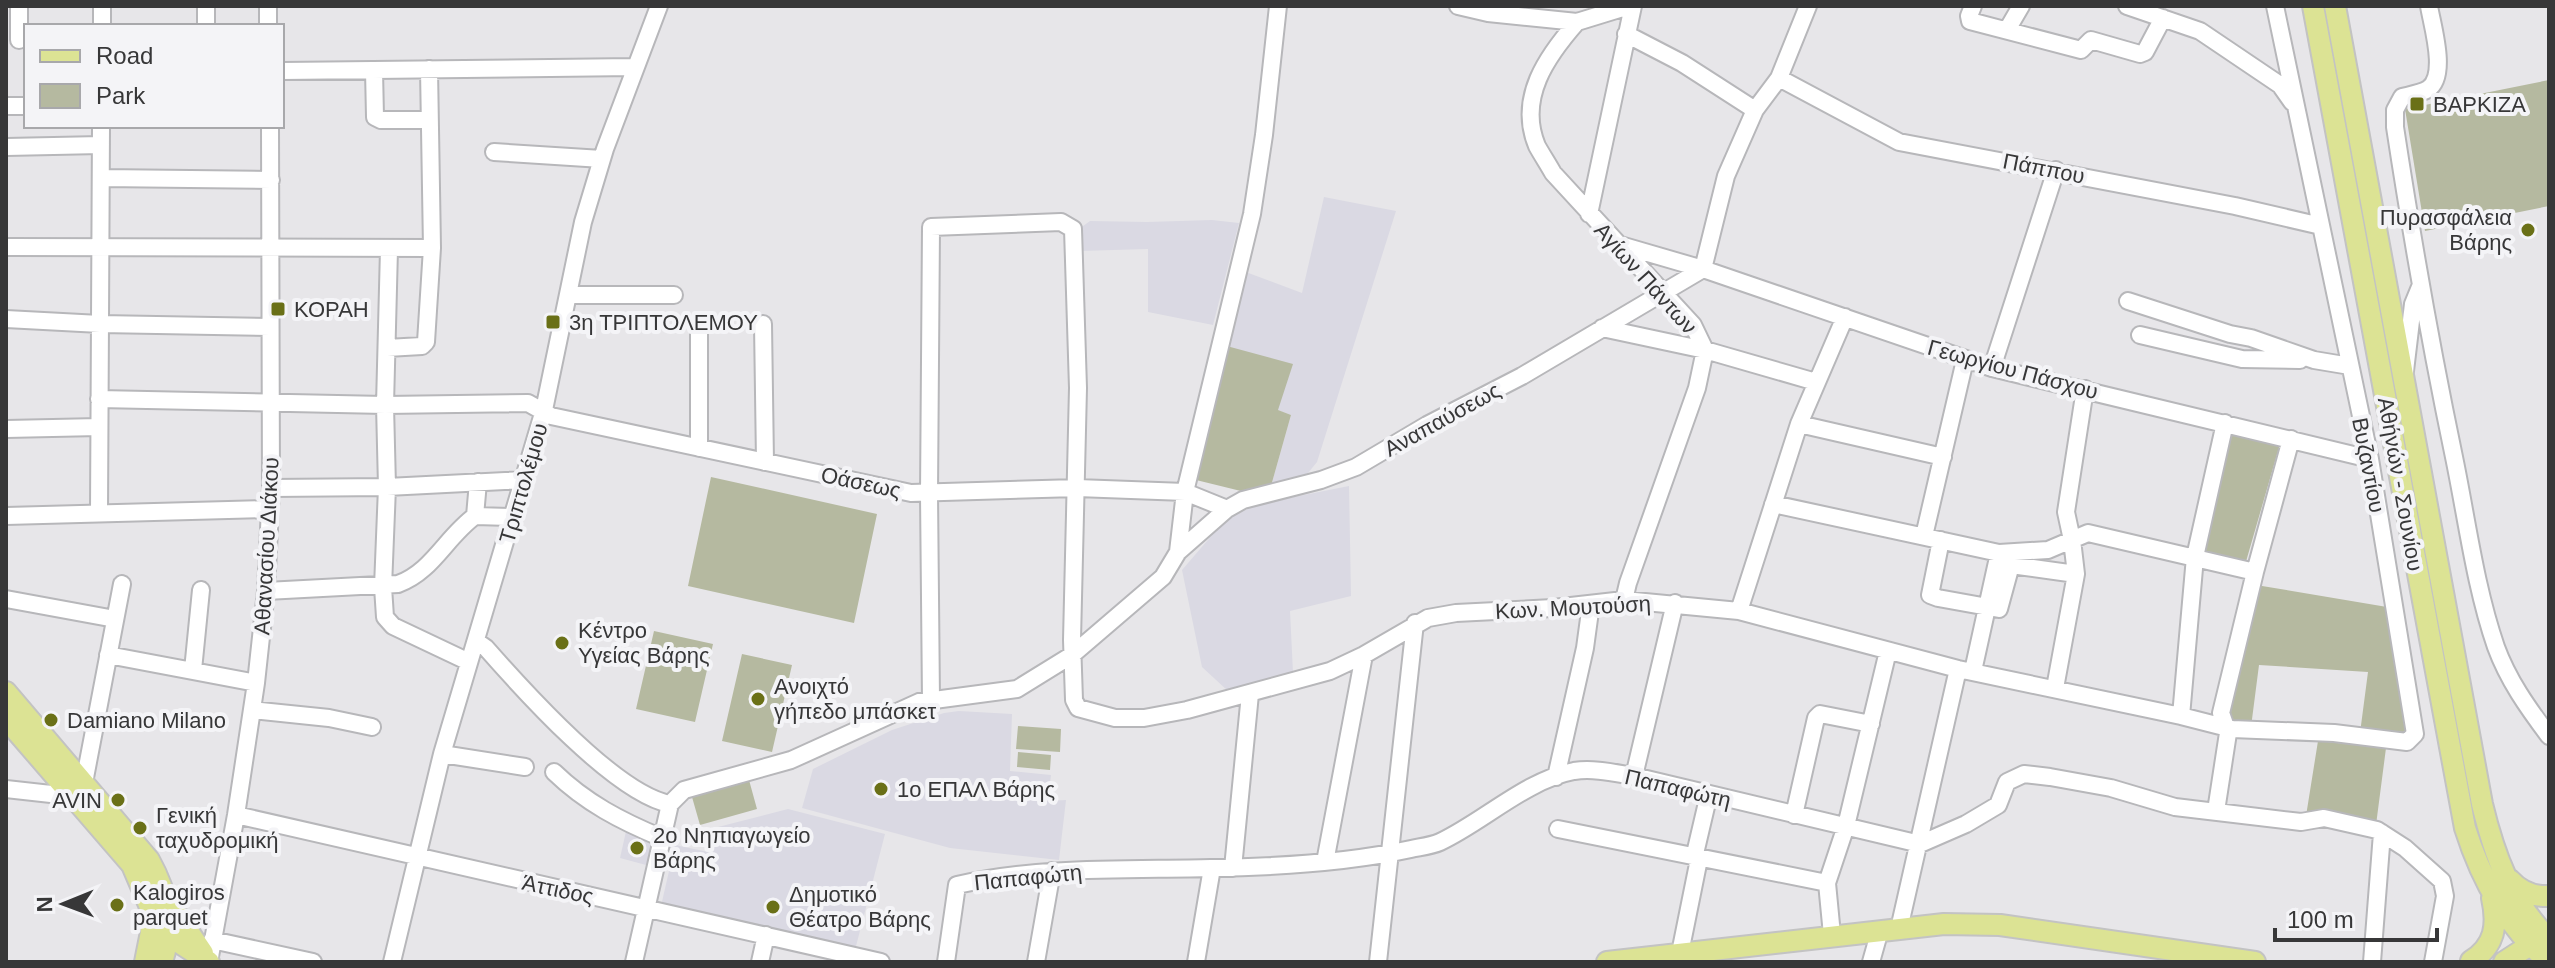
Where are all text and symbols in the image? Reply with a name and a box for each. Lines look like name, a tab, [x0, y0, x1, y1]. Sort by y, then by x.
legend	[24, 24, 284, 128]
text: Road	[96, 42, 153, 69]
text: Park	[96, 82, 146, 109]
place label: ΒΑΡΚΙΖΑ	[2433, 92, 2526, 117]
marker: ΒΑΡΚΙΖΑ	[2408, 95, 2426, 113]
street label: Πάππου	[2001, 148, 2087, 189]
place label: Πυρασφάλεια Βάρης	[2380, 205, 2512, 255]
street label: Αγίων Πάντων	[1589, 218, 1702, 339]
marker: Πυρασφάλεια Βάρης	[2519, 221, 2537, 239]
place label: ΚΟΡΑΗ	[294, 297, 369, 322]
marker: ΚΟΡΑΗ	[269, 300, 287, 318]
place label: 3η ΤΡΙΠΤΟΛΕΜΟΥ	[569, 310, 758, 335]
marker: 3η ΤΡΙΠΤΟΛΕΜΟΥ	[544, 313, 562, 331]
street label: Γεωργίου Πάσχου	[1925, 335, 2101, 404]
street label: Αναπαύσεως	[1380, 377, 1505, 462]
street label: Αθήνών - Σουνίου	[2373, 395, 2428, 573]
street label: Βυζαντίου	[2347, 415, 2390, 515]
street label: Τριπτολέμου	[494, 420, 553, 546]
street label: Αθανασίου Διάκου	[249, 456, 284, 636]
street label: Οάσεως	[819, 462, 903, 503]
street label: Κων. Μουτούση	[1495, 591, 1652, 624]
place label: Κέντρο Υγείας Βάρης	[578, 618, 710, 668]
marker: Κέντρο Υγείας Βάρης	[553, 634, 571, 652]
place label: Ανοιχτό γήπεδο μπάσκετ	[774, 674, 936, 724]
marker: Ανοιχτό γήπεδο μπάσκετ	[749, 690, 767, 708]
place label: Damiano Milano	[67, 708, 226, 733]
marker: Damiano Milano	[42, 711, 60, 729]
street label: Παπαφώτη	[1622, 764, 1733, 813]
place label: 1ο ΕΠΑΛ Βάρης	[897, 777, 1055, 802]
marker: 1ο ΕΠΑΛ Βάρης	[872, 780, 890, 798]
place label: AVIN	[52, 788, 102, 813]
marker: AVIN	[109, 791, 127, 809]
place label: Γενική ταχυδρομική	[156, 803, 278, 853]
marker: Γενική ταχυδρομική	[131, 819, 149, 837]
place label: 2ο Νηπιαγωγείο Βάρης	[653, 823, 811, 873]
marker: 2ο Νηπιαγωγείο Βάρης	[628, 839, 646, 857]
street label: Παπαφώτη	[973, 859, 1083, 896]
north arrow	[24, 864, 104, 944]
street label: Άττιδος	[520, 870, 596, 909]
place label: Kalogiros parquet	[133, 880, 225, 930]
place label: Δημοτικό Θέατρο Βάρης	[789, 882, 931, 932]
scale bar	[2275, 892, 2437, 942]
text: N	[32, 896, 57, 913]
marker: Kalogiros parquet	[108, 896, 126, 914]
marker: Δημοτικό Θέατρο Βάρης	[764, 898, 782, 916]
text: 100 m	[2287, 906, 2354, 933]

